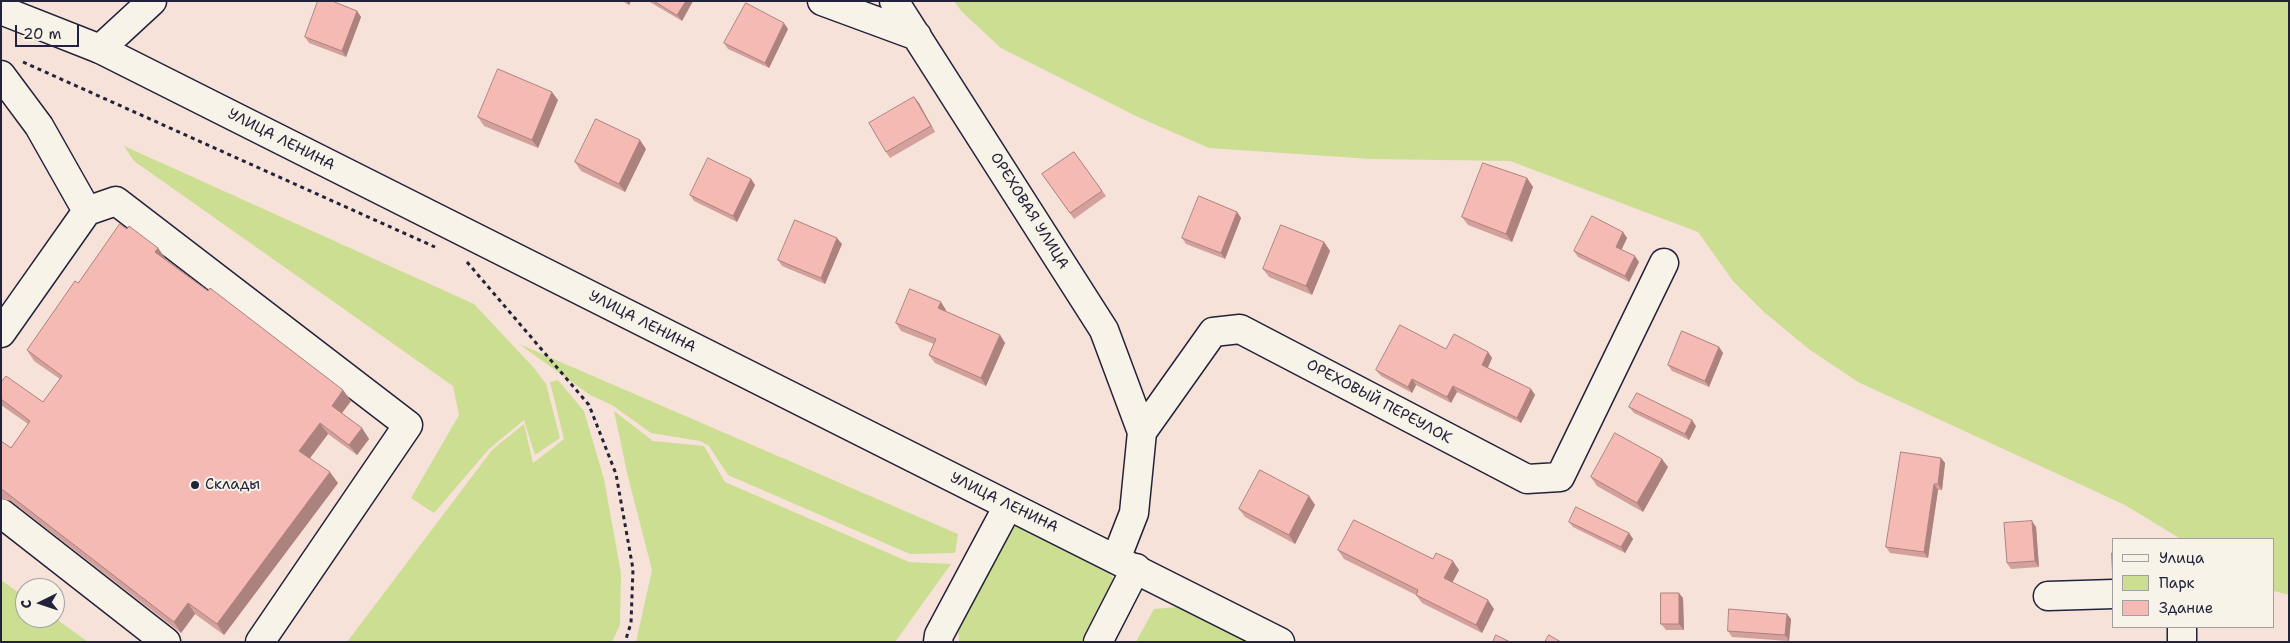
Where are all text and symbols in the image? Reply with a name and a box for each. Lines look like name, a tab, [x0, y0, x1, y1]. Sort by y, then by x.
scale bar	[18, 15, 81, 47]
text: 20 m	[23, 24, 62, 44]
street label: УЛИЦА ЛЕНИНА	[224, 105, 338, 175]
street label: ОРЕХОВАЯ УЛИЦА	[986, 149, 1072, 273]
street label: УЛИЦА ЛЕНИНА	[585, 287, 699, 357]
street label: ОРЕХОВЫЙ ПЕРЕУЛОК	[1303, 356, 1455, 448]
street label: УЛИЦА ЛЕНИНА	[947, 469, 1061, 537]
place label: Склады	[205, 476, 260, 494]
marker: Склады	[189, 479, 201, 491]
legend	[2112, 538, 2275, 628]
text: Улица	[2159, 548, 2204, 568]
text: Парк	[2159, 573, 2195, 593]
north arrow	[15, 578, 65, 628]
text: Здание	[2159, 598, 2213, 618]
text: С	[17, 599, 35, 609]

